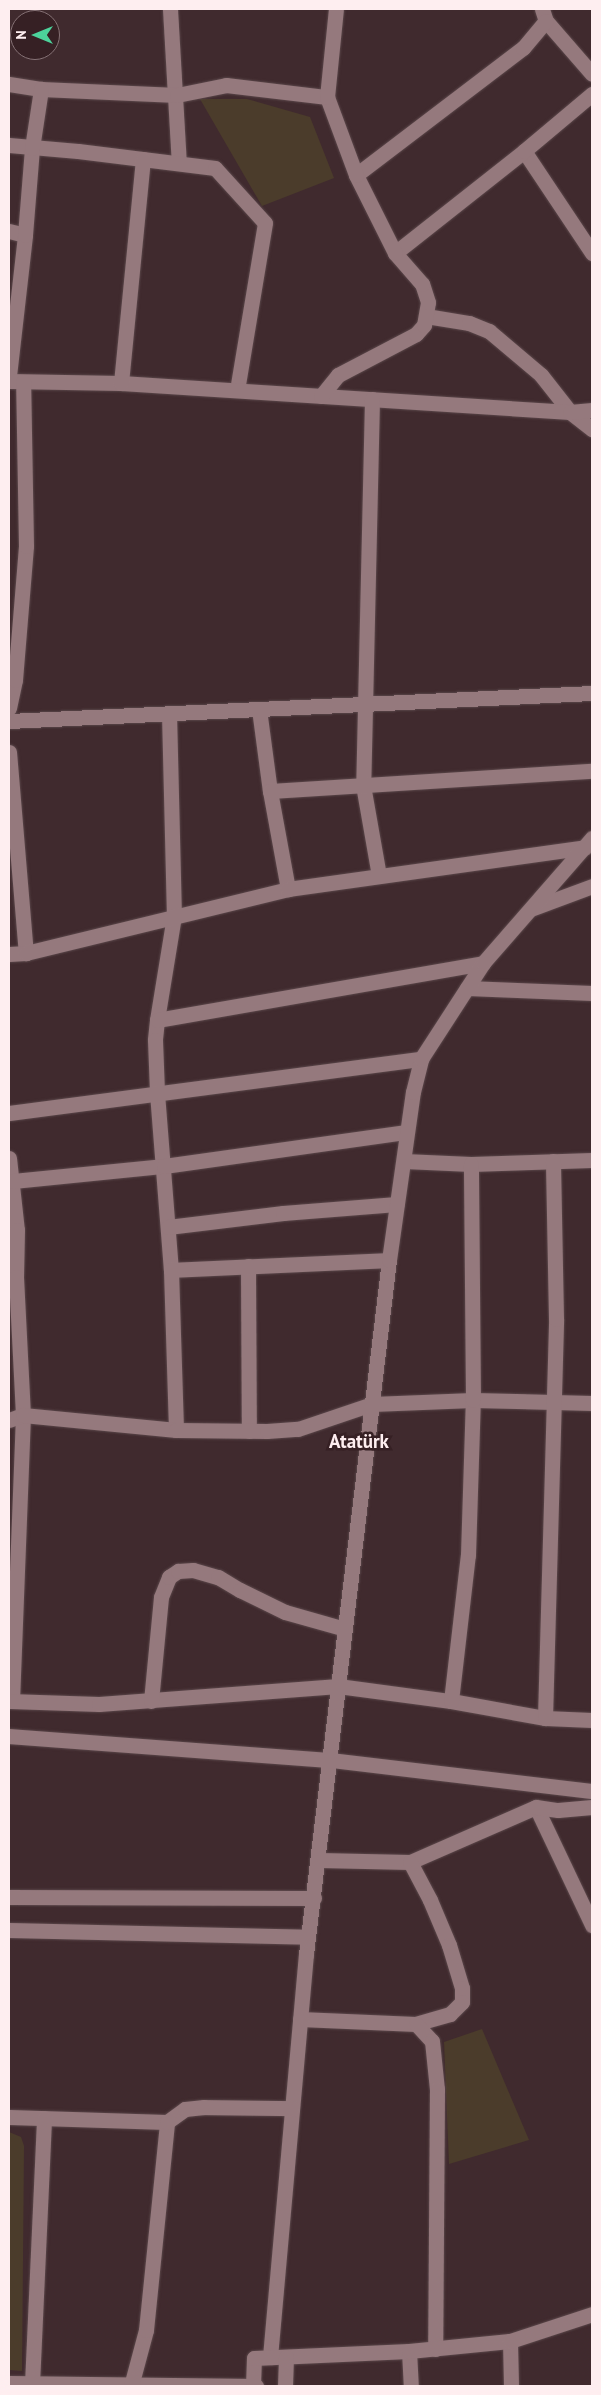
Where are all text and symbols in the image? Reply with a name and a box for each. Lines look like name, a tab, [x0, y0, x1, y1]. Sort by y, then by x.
north arrow	[10, 10, 60, 60]
text: N	[12, 30, 30, 40]
district label: Atatürk	[329, 1431, 389, 1453]

